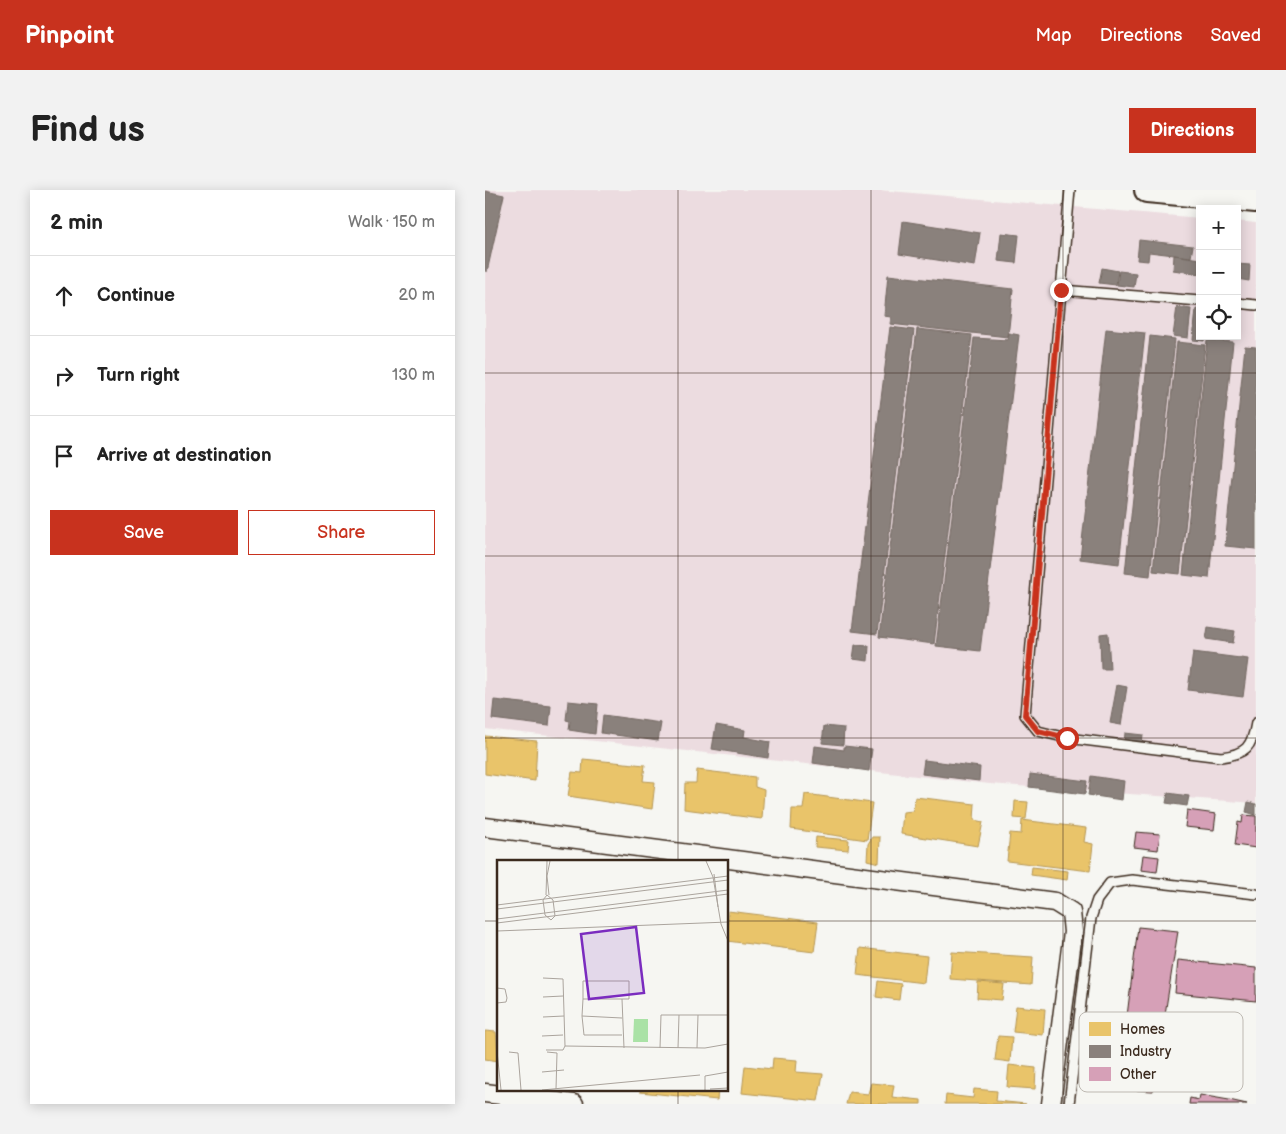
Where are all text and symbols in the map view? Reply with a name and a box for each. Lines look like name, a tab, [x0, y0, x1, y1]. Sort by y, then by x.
text: Pinpoint	[25, 21, 114, 50]
text: Map	[1036, 25, 1072, 46]
text: Directions	[1100, 25, 1182, 46]
text: Saved	[1210, 25, 1261, 46]
button: Directions	[1129, 108, 1256, 153]
text: Find us	[30, 109, 145, 152]
map controls	[1196, 205, 1241, 340]
button: +	[1196, 205, 1241, 250]
text: 2 min	[50, 210, 103, 235]
text: Walk · 150 m	[348, 213, 435, 232]
button: −	[1196, 250, 1241, 295]
route end	[1050, 279, 1073, 302]
icon: ahead	[50, 282, 78, 310]
text: Continue	[97, 284, 175, 307]
text: 20 m	[399, 286, 435, 305]
button: locate	[1196, 295, 1241, 340]
icon: right	[50, 362, 78, 390]
text: Turn right	[97, 364, 180, 387]
text: 130 m	[392, 366, 435, 385]
icon: arrive	[50, 442, 78, 470]
text: Arrive at destination	[97, 444, 272, 467]
button: Save	[50, 510, 238, 555]
button: Share	[248, 510, 435, 555]
route start	[1056, 727, 1079, 750]
inset map	[497, 860, 729, 1092]
legend	[1079, 1012, 1243, 1092]
text: Homes	[1120, 1021, 1165, 1038]
text: Industry	[1120, 1043, 1172, 1060]
text: Other	[1120, 1066, 1157, 1083]

